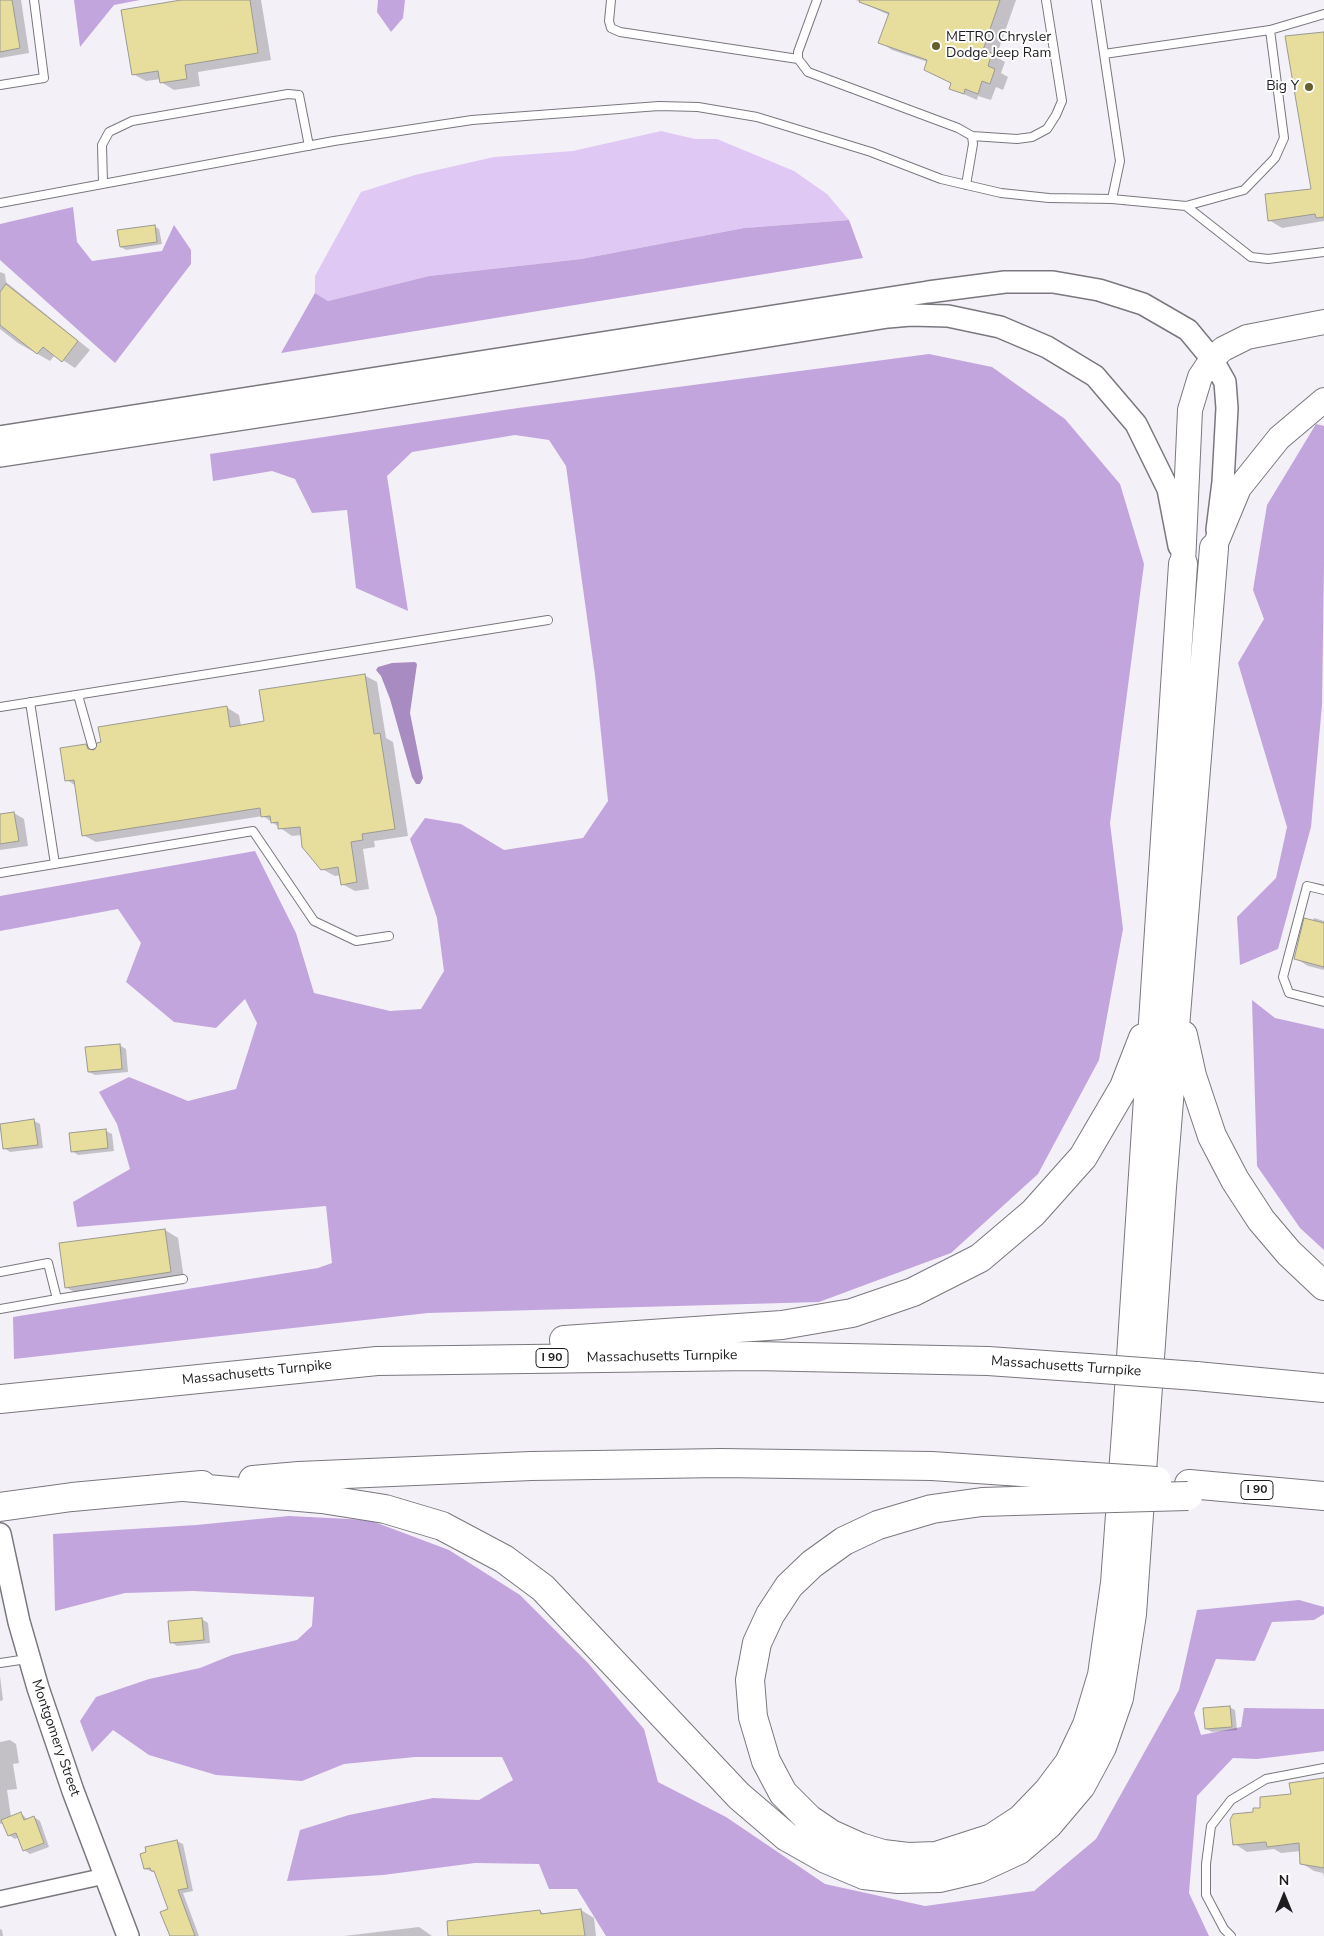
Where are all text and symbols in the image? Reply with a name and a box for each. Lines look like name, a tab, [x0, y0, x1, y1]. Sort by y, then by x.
place label: METRO Chrysler Dodge Jeep Ram	[946, 30, 1052, 62]
marker: METRO Chrysler Dodge Jeep Ram	[930, 40, 942, 52]
place label: Big Y	[1266, 79, 1299, 95]
marker: Big Y	[1303, 81, 1315, 93]
street label: Massachusetts Turnpike	[587, 1347, 737, 1367]
road number: I 90	[536, 1349, 568, 1368]
street label: Massachusetts Turnpike	[990, 1353, 1142, 1381]
street label: Massachusetts Turnpike	[181, 1357, 333, 1389]
road number: I 90	[1241, 1480, 1273, 1500]
street label: Montgomery Street	[27, 1677, 83, 1799]
north arrow	[1259, 1871, 1309, 1921]
text: N	[1279, 1871, 1289, 1890]

